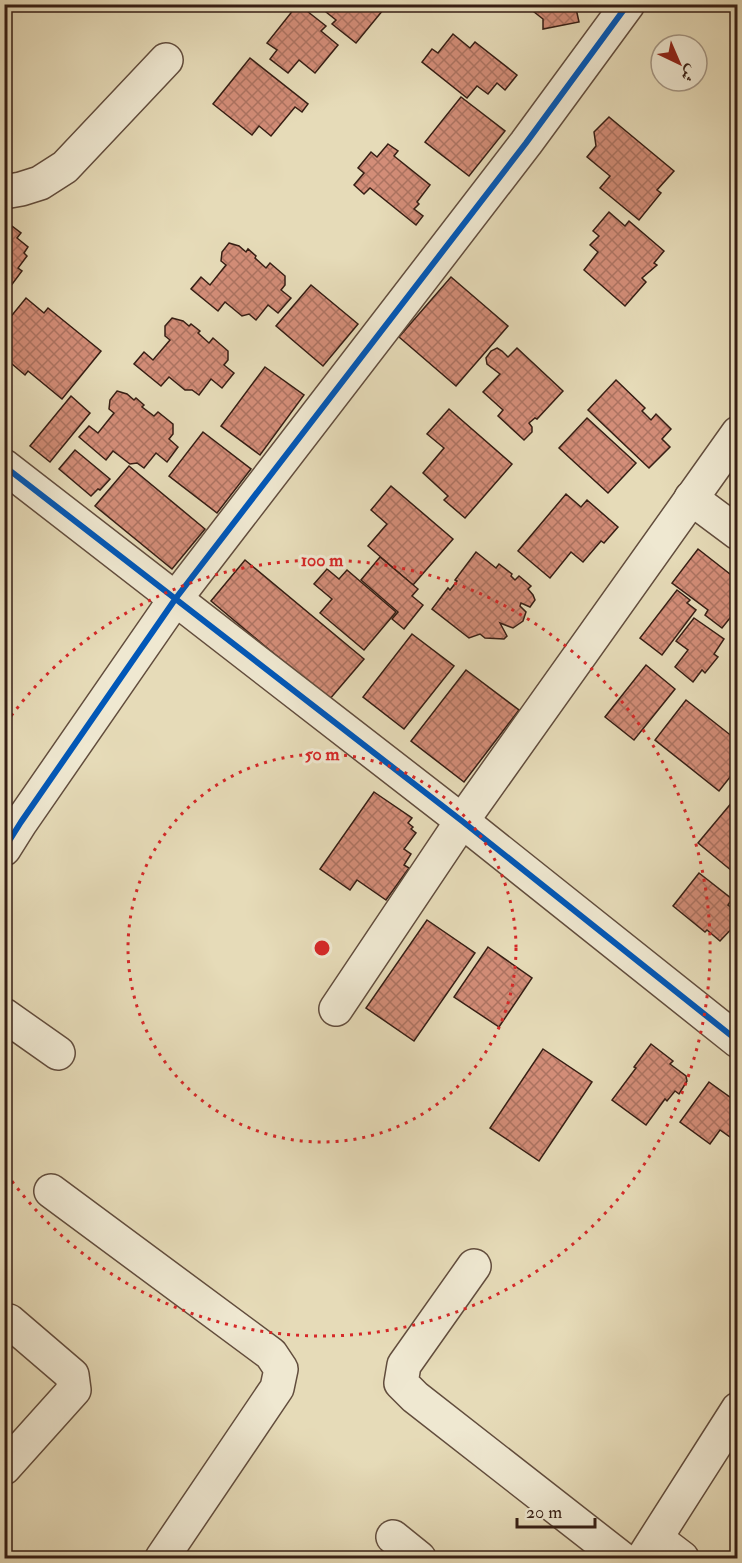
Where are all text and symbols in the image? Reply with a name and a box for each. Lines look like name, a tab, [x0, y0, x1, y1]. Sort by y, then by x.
north arrow	[649, 33, 709, 93]
text: ش	[676, 60, 701, 86]
text: 100 m	[301, 549, 344, 572]
text: 50 m	[305, 743, 340, 766]
centre of rings	[312, 938, 332, 958]
scale bar	[517, 1491, 595, 1529]
text: 20 m	[526, 1501, 562, 1524]

